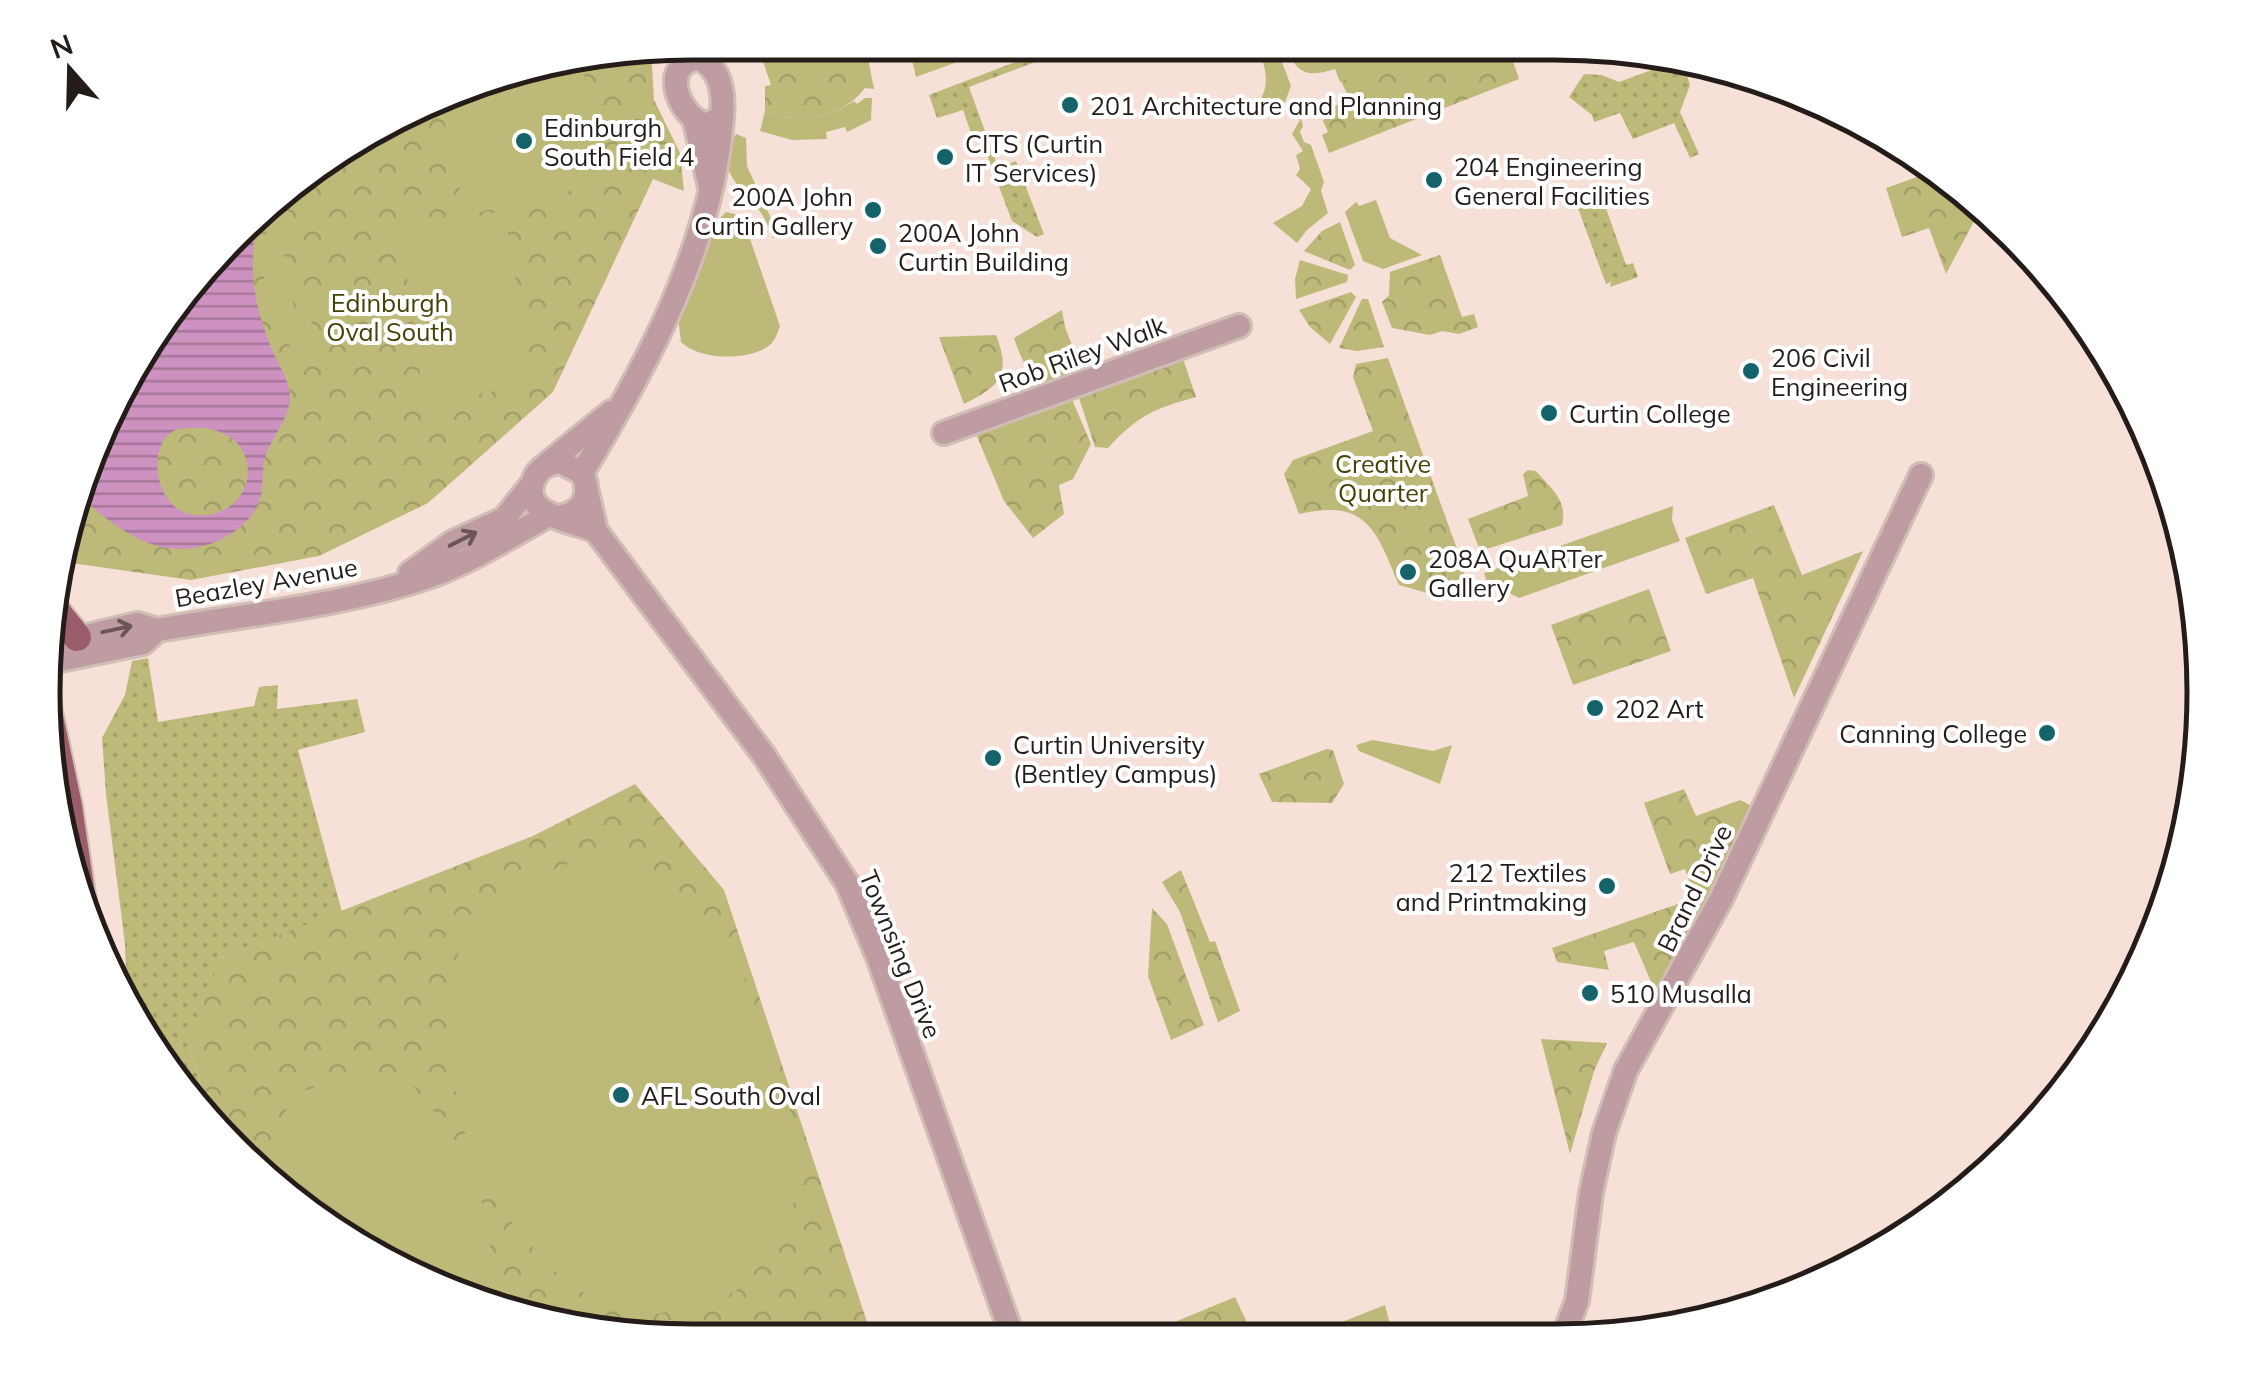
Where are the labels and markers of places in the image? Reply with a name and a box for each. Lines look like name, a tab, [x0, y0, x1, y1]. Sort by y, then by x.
place label: 201 Architecture and Planning	[1090, 90, 1442, 121]
marker: 201 Architecture and Planning	[1059, 94, 1081, 116]
place label: Edinburgh South Field 4	[544, 112, 694, 172]
place label: CITS (Curtin IT Services)	[965, 128, 1103, 188]
marker: Edinburgh South Field 4	[513, 130, 535, 152]
marker: CITS (Curtin IT Services)	[934, 146, 956, 168]
place label: 204 Engineering General Facilities	[1454, 151, 1650, 211]
marker: 204 Engineering General Facilities	[1423, 169, 1445, 191]
place label: 200A John Curtin Gallery	[694, 181, 853, 241]
marker: 200A John Curtin Gallery	[862, 199, 884, 221]
place label: 200A John Curtin Building	[898, 217, 1069, 277]
marker: 200A John Curtin Building	[867, 235, 889, 257]
place label: 206 Civil Engineering	[1771, 342, 1908, 402]
marker: 206 Civil Engineering	[1740, 360, 1762, 382]
place label: Curtin College	[1569, 398, 1731, 429]
marker: Curtin College	[1538, 402, 1560, 424]
place label: 208A QuARTer Gallery	[1428, 543, 1603, 603]
marker: 208A QuARTer Gallery	[1397, 561, 1419, 583]
place label: 202 Art	[1615, 693, 1704, 724]
marker: 202 Art	[1584, 697, 1606, 719]
place label: Canning College	[1839, 718, 2027, 749]
marker: Canning College	[2036, 722, 2058, 744]
place label: Curtin University (Bentley Campus)	[1013, 729, 1218, 789]
marker: Curtin University (Bentley Campus)	[982, 747, 1004, 769]
place label: 212 Textiles and Printmaking	[1396, 857, 1587, 917]
marker: 212 Textiles and Printmaking	[1596, 875, 1618, 897]
place label: 510 Musalla	[1610, 978, 1752, 1009]
marker: 510 Musalla	[1579, 982, 1601, 1004]
place label: AFL South Oval	[641, 1080, 821, 1111]
marker: AFL South Oval	[610, 1084, 632, 1106]

